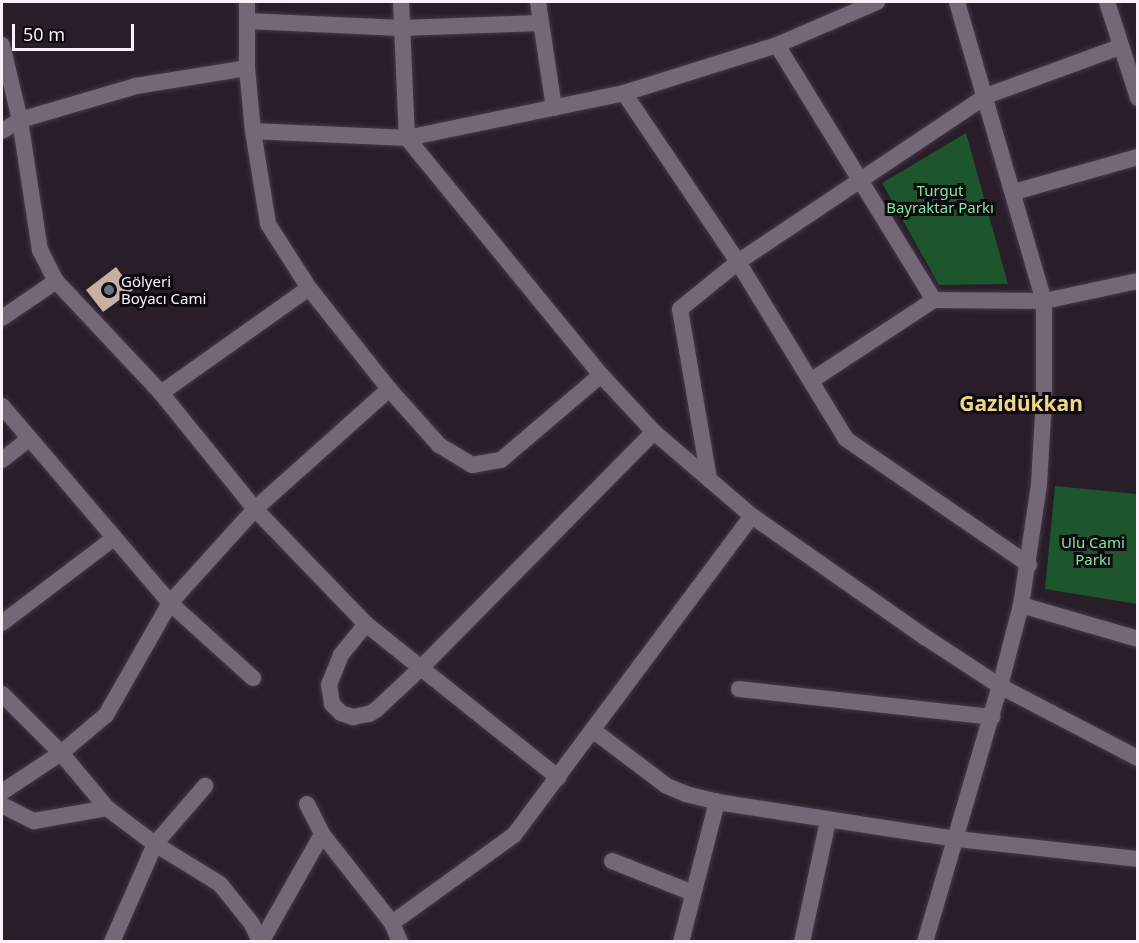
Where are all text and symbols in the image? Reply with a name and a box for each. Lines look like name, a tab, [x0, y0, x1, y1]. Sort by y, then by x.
scale bar	[15, 12, 136, 50]
text: 50 m	[23, 22, 65, 46]
park label: Turgut Bayraktar Parkı	[886, 181, 994, 216]
place label: Gölyeri Boyacı Cami	[121, 272, 206, 307]
marker: Gölyeri Boyacı Cami	[102, 283, 116, 297]
district label: Gazidükkan	[959, 390, 1083, 416]
park label: Ulu Cami Parkı	[1061, 533, 1125, 568]

